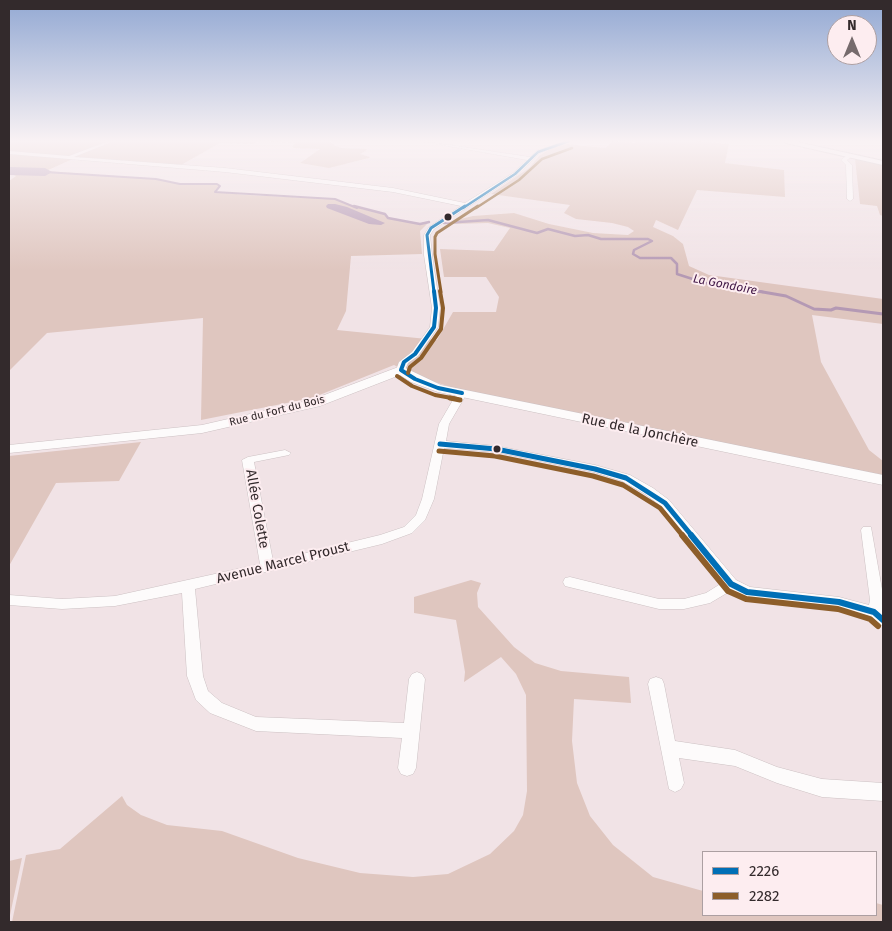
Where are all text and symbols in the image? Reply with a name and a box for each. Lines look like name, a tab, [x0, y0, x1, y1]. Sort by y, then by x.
north arrow	[827, 15, 877, 65]
text: N	[847, 17, 857, 34]
unlabelled marker	[443, 212, 453, 222]
water label: La Gondoire	[692, 272, 758, 298]
street label: Rue du Fort du Bois	[228, 393, 326, 429]
street label: Rue de la Jonchère	[580, 410, 700, 452]
unlabelled marker	[492, 444, 502, 454]
street label: Allée Colette	[242, 468, 272, 550]
street label: Avenue Marcel Proust	[215, 538, 351, 588]
legend	[702, 851, 877, 916]
text: 2226	[749, 862, 779, 880]
text: 2282	[749, 887, 779, 905]

